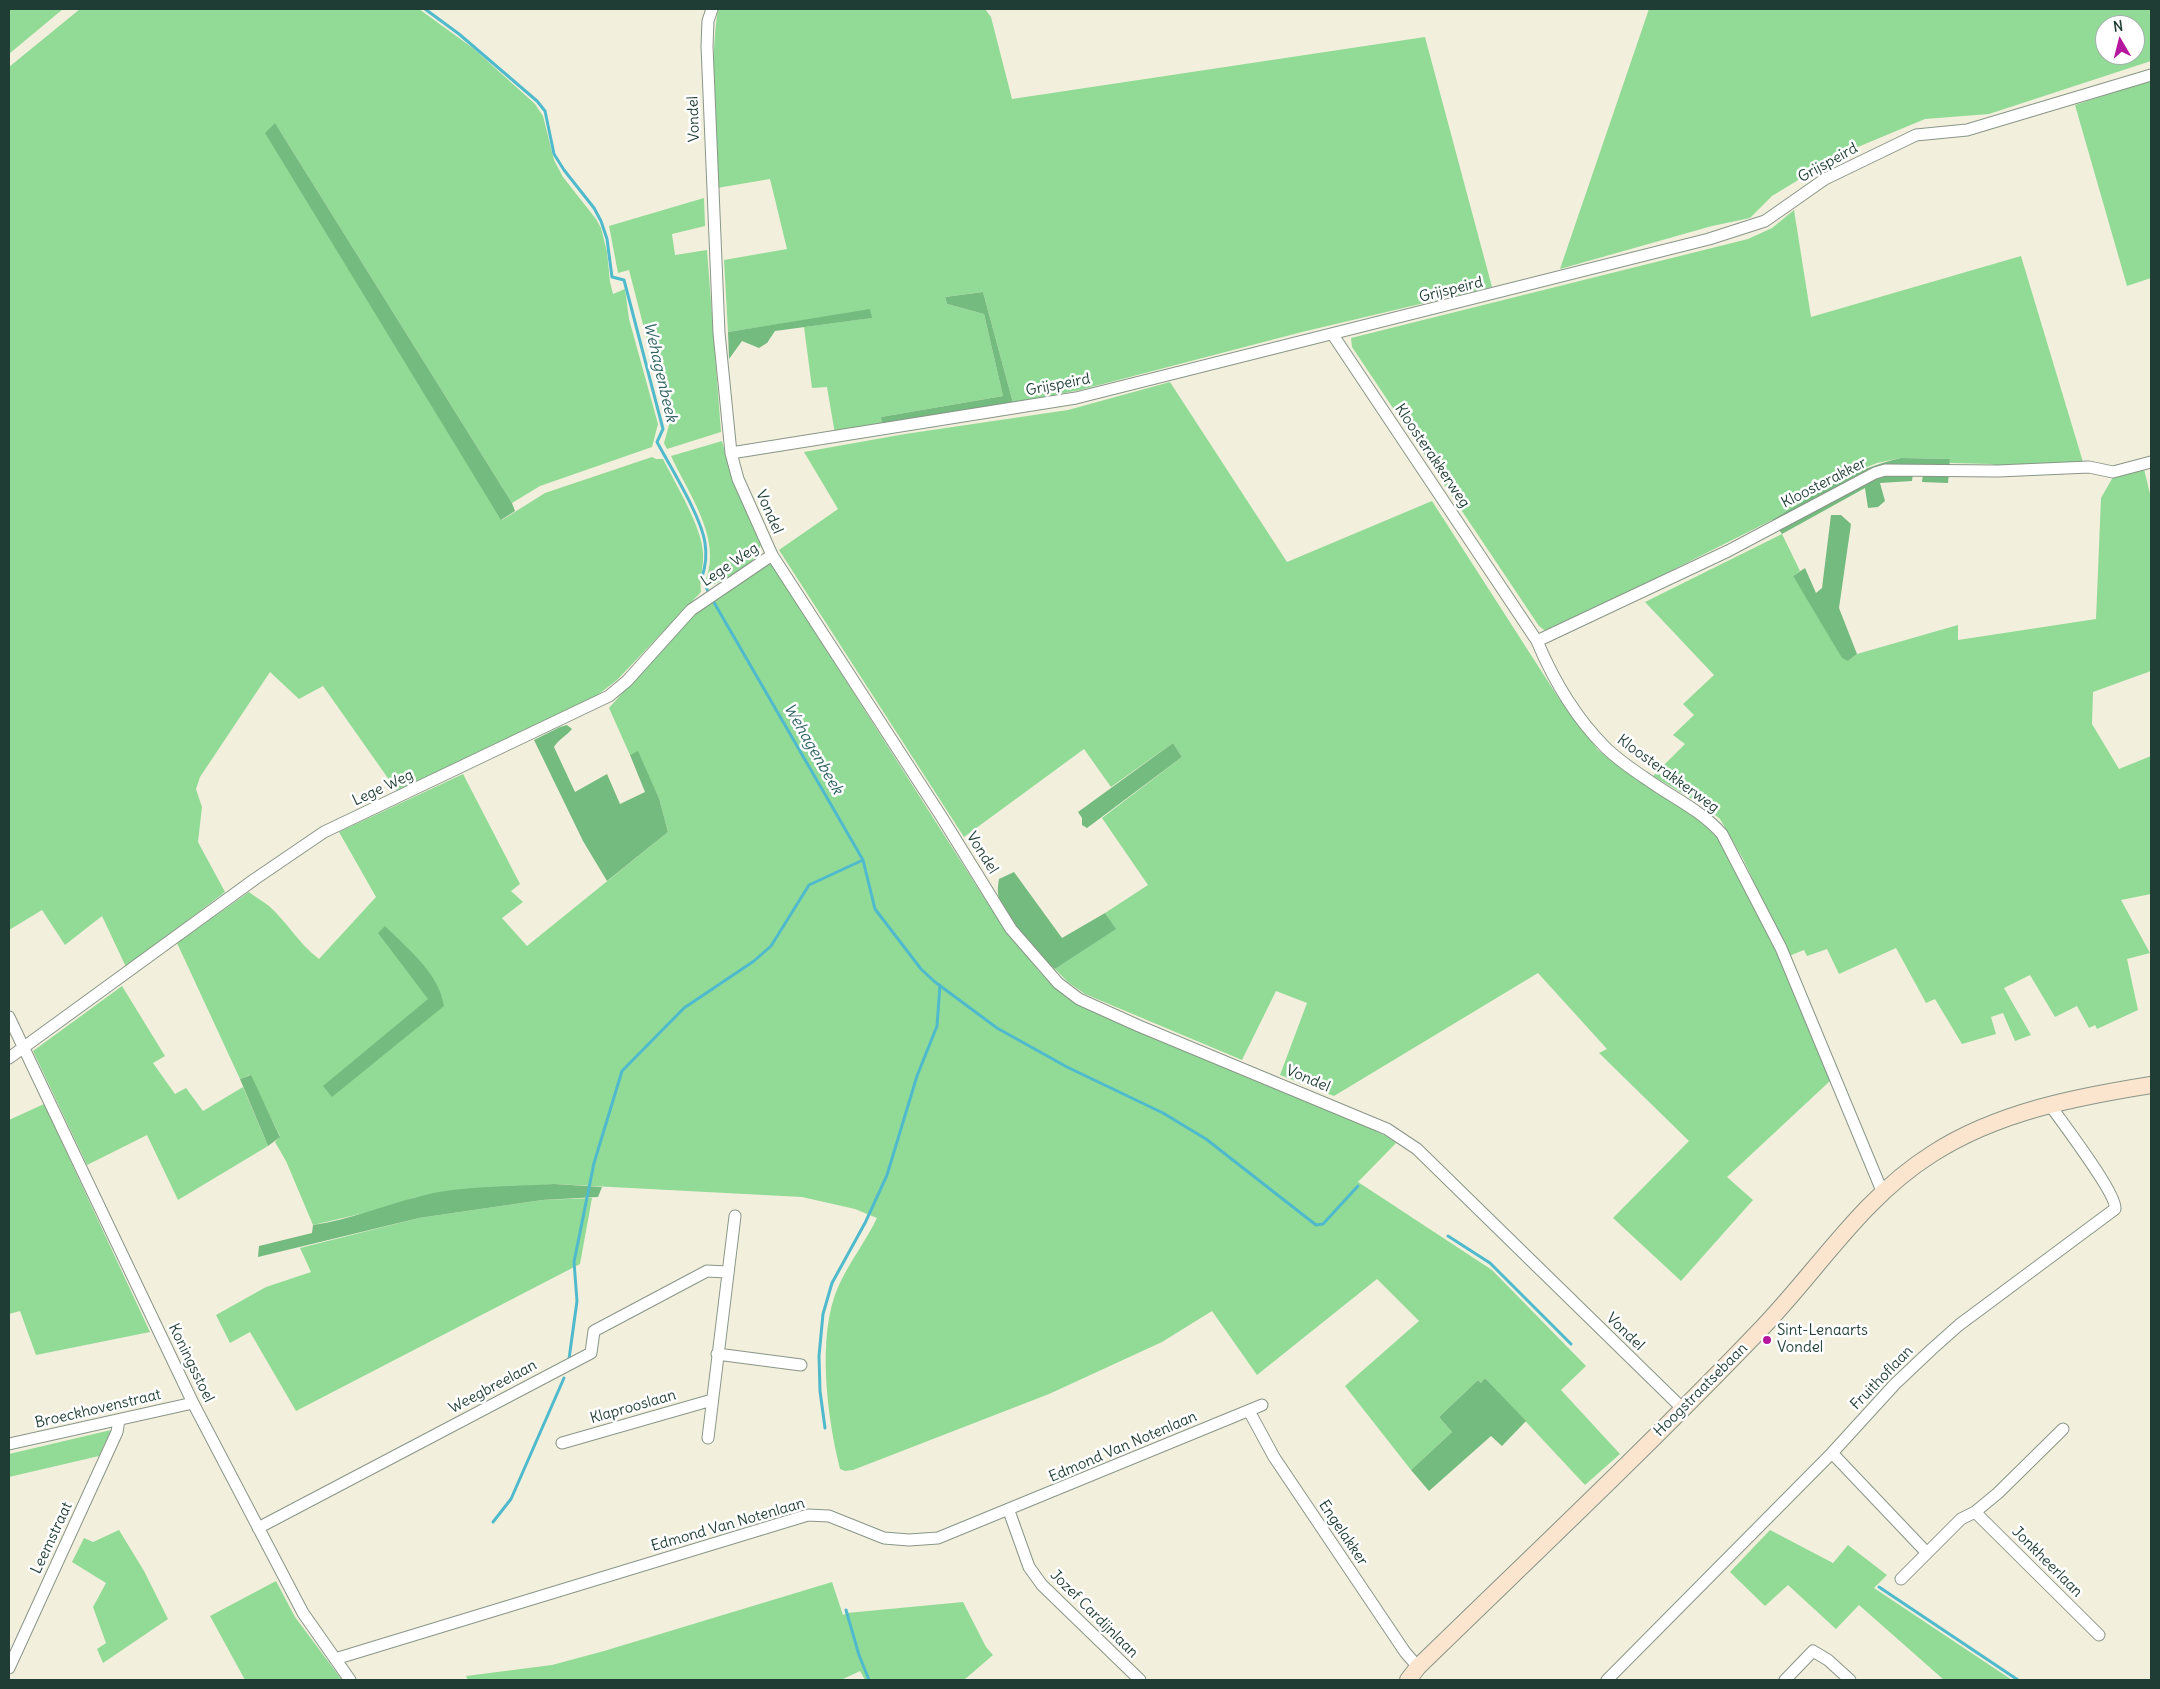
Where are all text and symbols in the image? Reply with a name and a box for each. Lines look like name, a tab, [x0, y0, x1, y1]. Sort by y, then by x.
north arrow	[2095, 15, 2145, 65]
text: N	[2112, 17, 2124, 36]
street label: Vondel	[684, 96, 704, 142]
street label: Grijspeird	[1795, 139, 1861, 187]
street label: Grijspeird	[1417, 273, 1485, 307]
water label: Wehagenbeek	[639, 320, 681, 424]
street label: Grijspeird	[1024, 370, 1092, 400]
street label: Kloosterakkerweg	[1391, 401, 1473, 511]
street label: Kloosterakker	[1778, 454, 1870, 512]
street label: Vondel	[751, 487, 787, 537]
street label: Lege Weg	[698, 539, 762, 591]
water label: Wehagenbeek	[779, 700, 847, 798]
street label: Kloosterakkerweg	[1614, 731, 1722, 817]
street label: Lege Weg	[350, 766, 416, 810]
street label: Vondel	[962, 829, 1002, 877]
street label: Vondel	[1283, 1062, 1333, 1096]
street label: Vondel	[1602, 1310, 1648, 1354]
street label: Koningsstoel	[164, 1321, 218, 1405]
place label: Sint-Lenaarts Vondel	[1777, 1322, 1868, 1357]
marker: Sint-Lenaarts Vondel	[1761, 1334, 1773, 1346]
street label: Hoogstraatsebaan	[1650, 1339, 1752, 1441]
street label: Fruithoflaan	[1847, 1342, 1917, 1414]
street label: Weegbreelaan	[446, 1356, 540, 1418]
street label: Broeckhovenstraat	[33, 1386, 163, 1432]
street label: Klaprooslaan	[588, 1386, 678, 1428]
street label: Edmond Van Notenlaan	[1046, 1408, 1200, 1486]
street label: Edmond Van Notenlaan	[649, 1494, 807, 1556]
street label: Engelakker	[1315, 1497, 1371, 1569]
street label: Leemstraat	[28, 1499, 76, 1577]
street label: Jonkheerlaan	[2008, 1523, 2086, 1601]
street label: Jozef Cardijnlaan	[1046, 1566, 1142, 1662]

